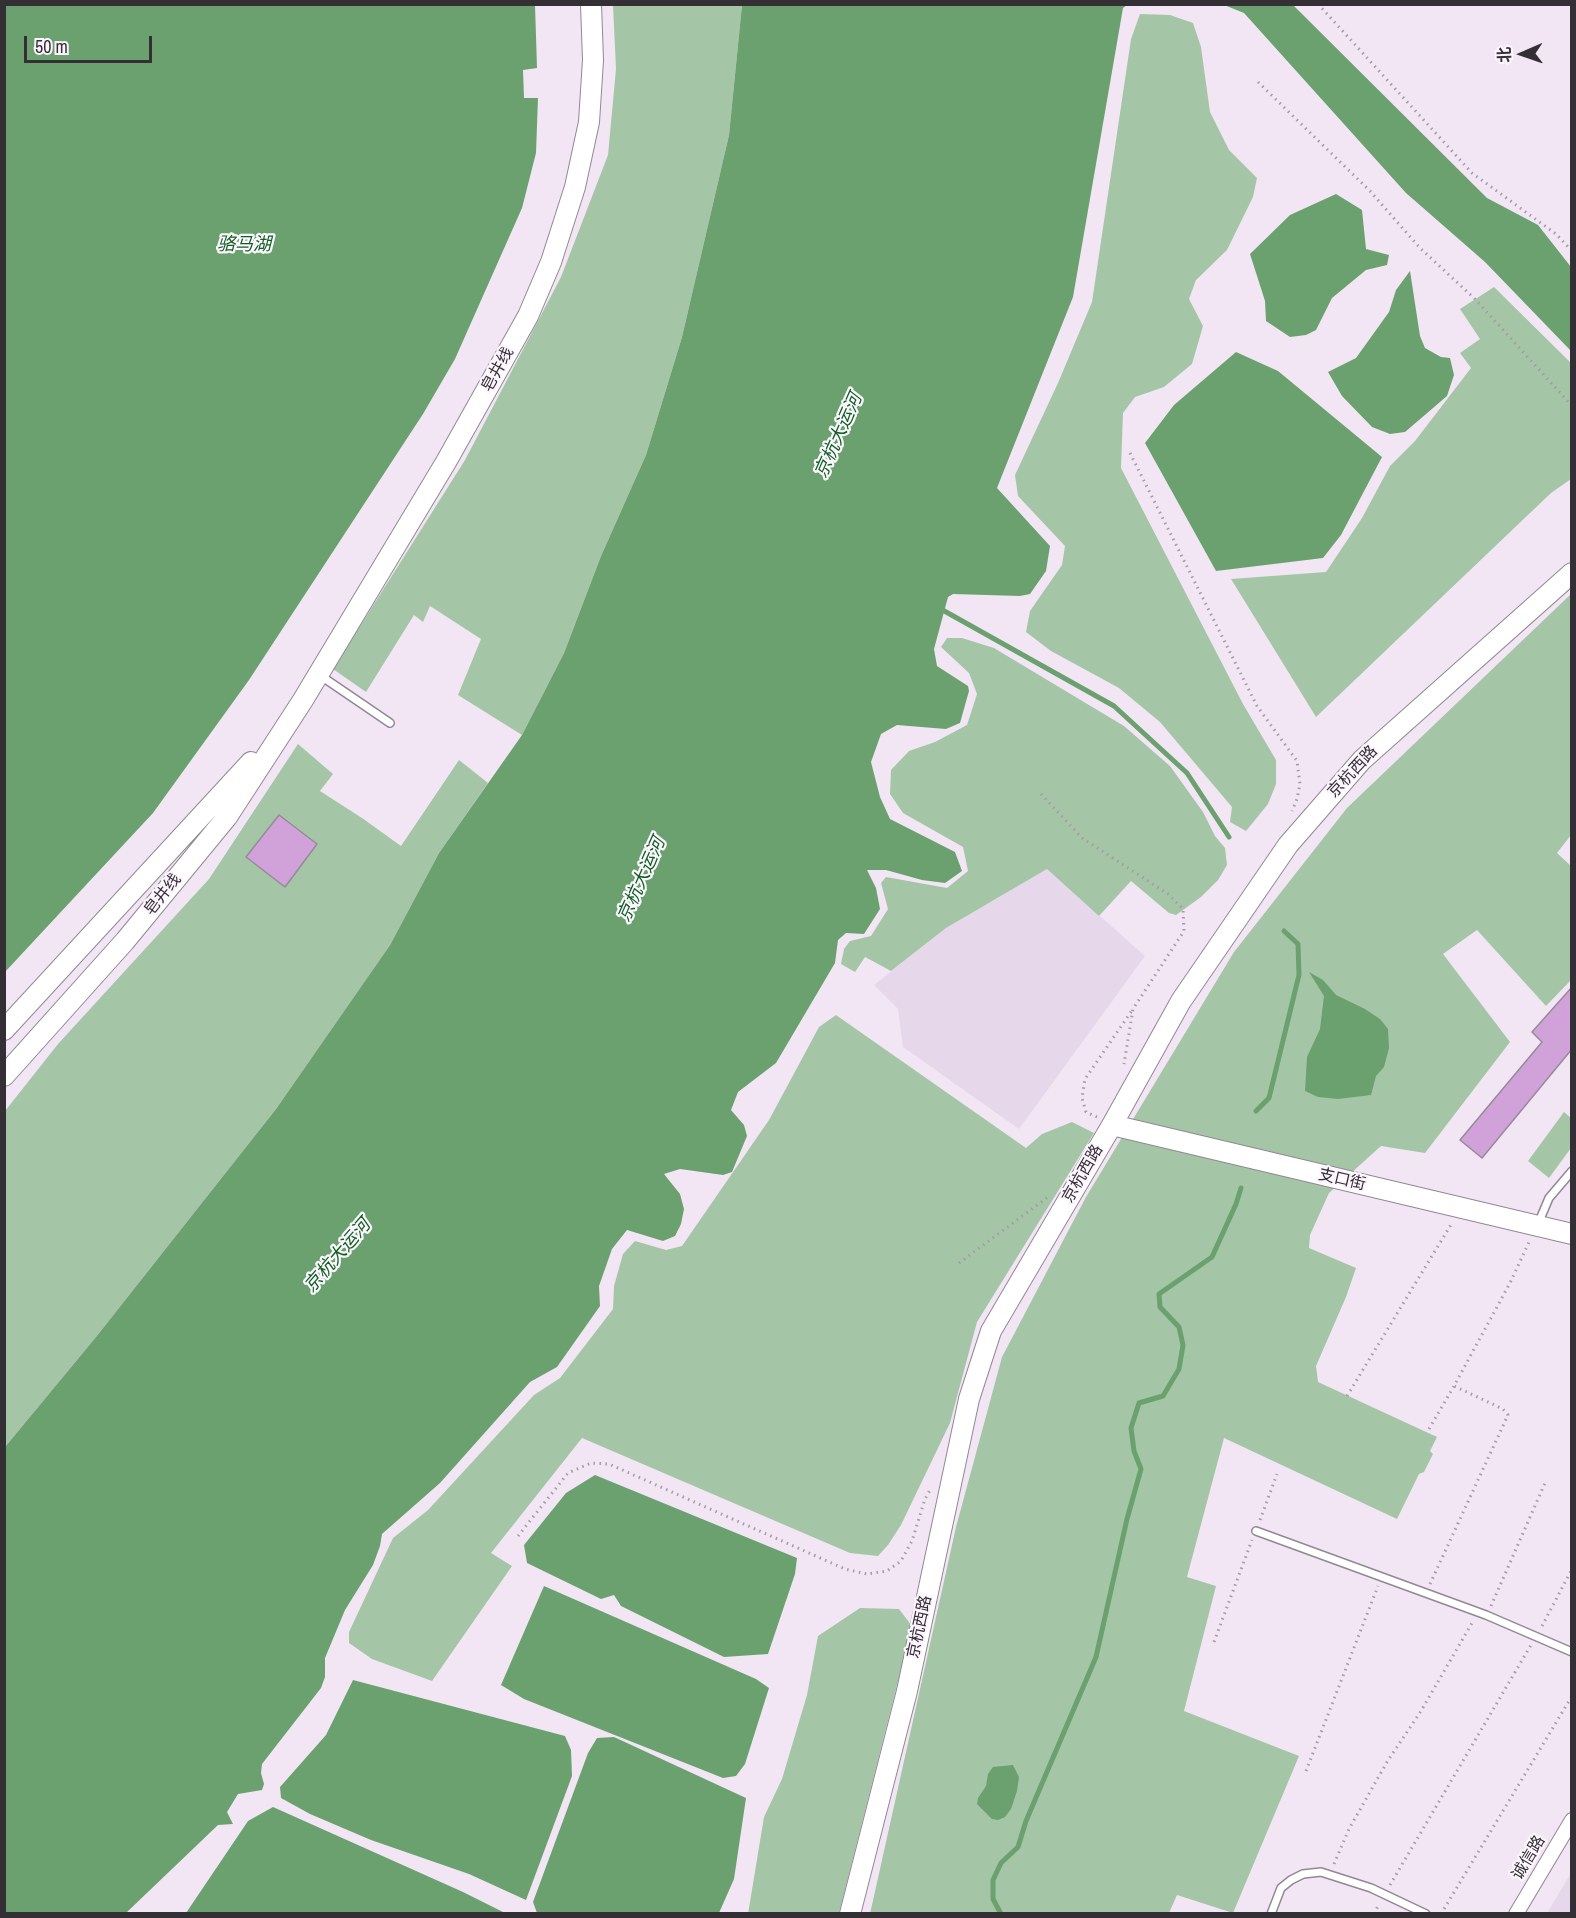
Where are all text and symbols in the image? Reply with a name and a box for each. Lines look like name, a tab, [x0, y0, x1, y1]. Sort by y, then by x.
scale bar	[27, 24, 154, 62]
north arrow	[1492, 24, 1552, 84]
text: 50 m	[35, 34, 68, 59]
text: 北	[1493, 46, 1515, 63]
water label: 骆马湖	[217, 234, 271, 256]
street label: 皂井线	[478, 344, 518, 396]
water label: 京杭大运河	[811, 390, 867, 482]
street label: 京杭西路	[1324, 742, 1382, 802]
water label: 京杭大运河	[614, 834, 670, 926]
street label: 皂井线	[140, 870, 186, 920]
street label: 京杭西路	[1059, 1141, 1107, 1207]
street label: 支口街	[1316, 1165, 1368, 1195]
water label: 京杭大运河	[300, 1215, 376, 1297]
street label: 京杭西路	[904, 1594, 936, 1660]
street label: 诚信路	[1508, 1832, 1550, 1884]

